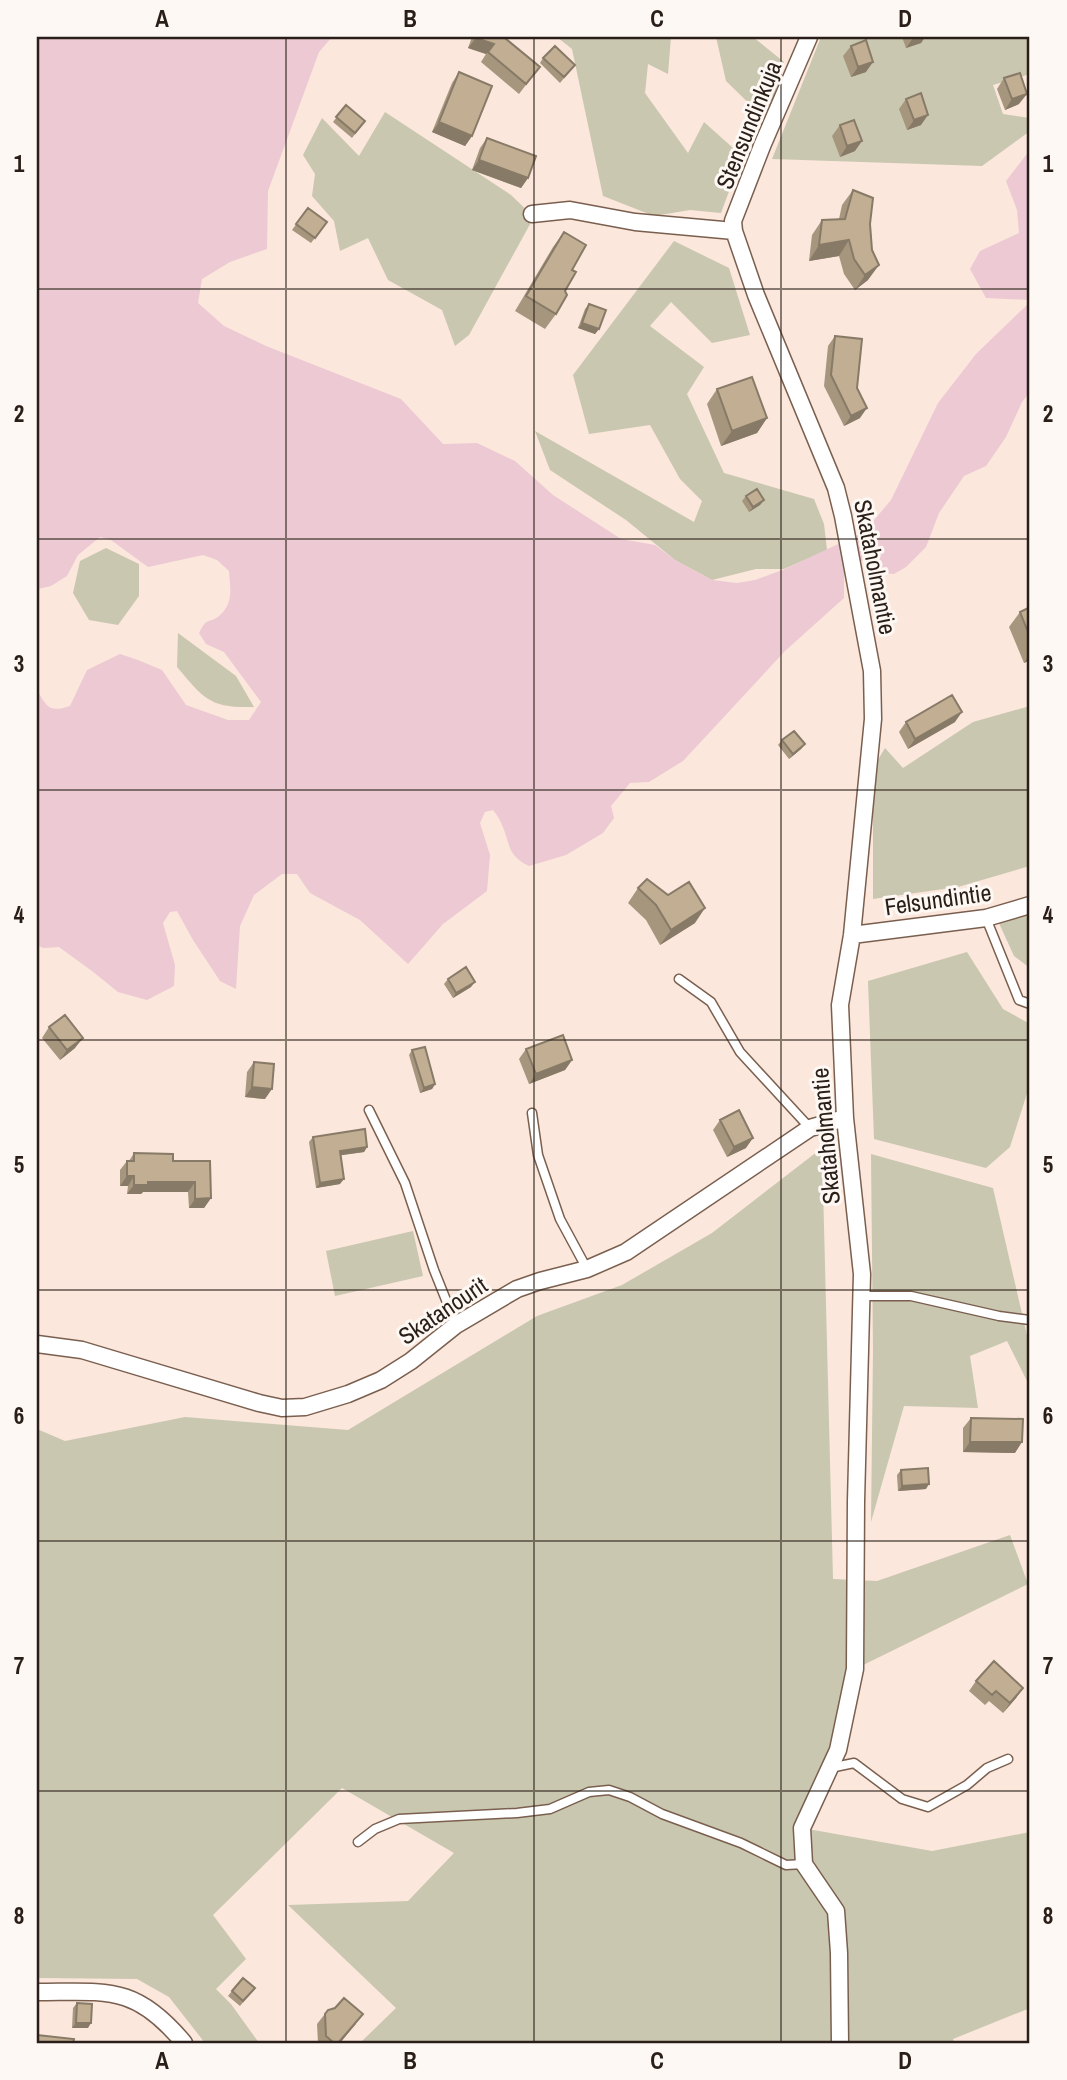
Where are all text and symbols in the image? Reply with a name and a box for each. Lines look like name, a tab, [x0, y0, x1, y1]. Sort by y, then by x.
text: A	[155, 3, 169, 34]
text: B	[403, 3, 417, 34]
text: C	[650, 3, 664, 34]
text: D	[898, 3, 912, 34]
street label: Stensundinkuja	[708, 56, 788, 194]
text: 1	[14, 148, 25, 179]
text: 1	[1043, 148, 1054, 179]
text: 2	[14, 398, 24, 429]
text: 2	[1043, 398, 1053, 429]
street label: Skataholmantie	[847, 497, 905, 637]
text: 3	[14, 648, 24, 679]
text: 3	[1043, 648, 1053, 679]
street label: Felsundintie	[882, 876, 993, 922]
text: 4	[14, 899, 25, 930]
text: 4	[1043, 899, 1054, 930]
street label: Skataholmantie	[803, 1067, 847, 1206]
text: 5	[14, 1149, 24, 1180]
text: 5	[1043, 1149, 1053, 1180]
street label: Skatanourit	[392, 1268, 494, 1352]
text: 6	[14, 1400, 24, 1431]
text: 6	[1043, 1400, 1053, 1431]
text: 7	[14, 1650, 24, 1681]
text: 7	[1043, 1650, 1053, 1681]
text: 8	[14, 1900, 24, 1931]
text: 8	[1043, 1900, 1053, 1931]
text: A	[155, 2045, 169, 2076]
text: B	[403, 2045, 417, 2076]
text: C	[650, 2045, 664, 2076]
text: D	[898, 2045, 912, 2076]

